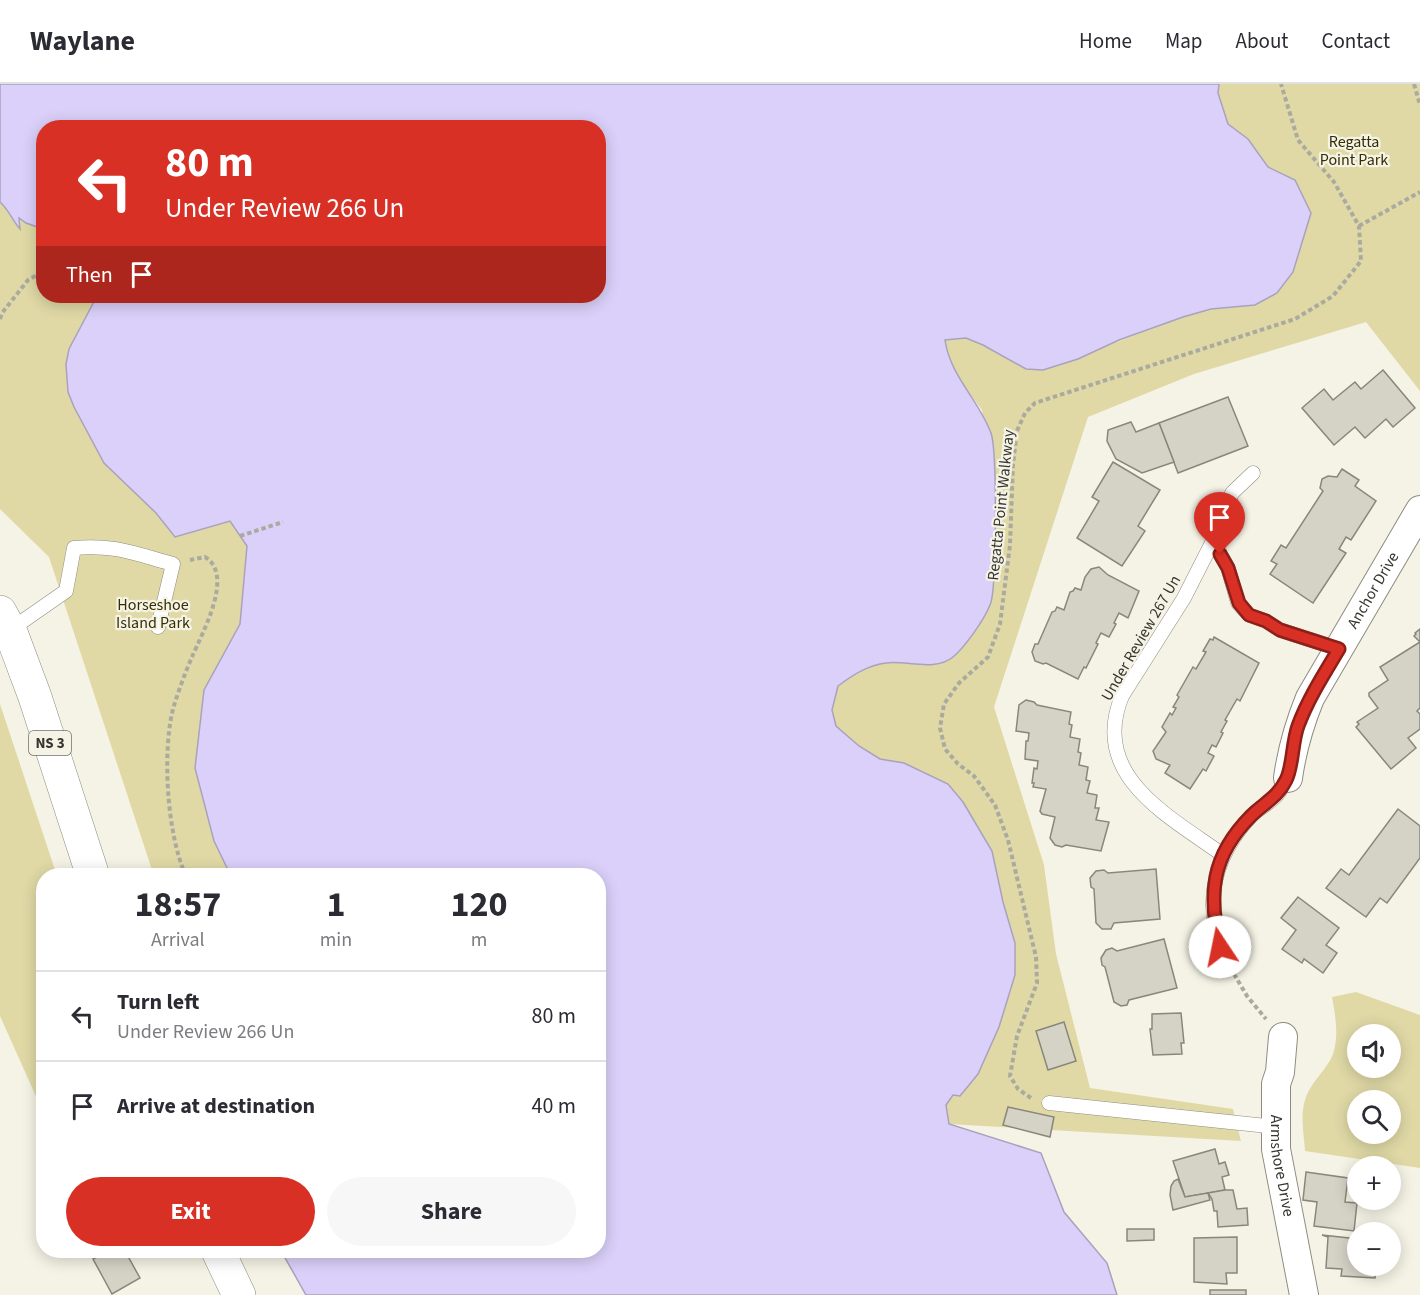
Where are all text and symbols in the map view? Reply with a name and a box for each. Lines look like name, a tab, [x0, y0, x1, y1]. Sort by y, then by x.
text: Waylane	[30, 21, 135, 61]
text: Home	[1079, 26, 1132, 56]
text: Map	[1165, 26, 1203, 56]
text: About	[1236, 26, 1288, 56]
text: Contact	[1321, 26, 1390, 56]
park label: Regatta Point Park	[1320, 131, 1388, 171]
text: 80 m	[165, 133, 254, 193]
icon: left	[66, 144, 144, 222]
text: Under Review 266 Un	[165, 189, 404, 228]
icon: arrive	[125, 258, 158, 291]
text: Then	[66, 259, 113, 291]
street label: Regatta Point Walkway	[982, 428, 1020, 582]
pin	[1194, 492, 1245, 554]
icon: arrive	[1203, 501, 1236, 534]
street label: Anchor Drive	[1342, 548, 1404, 633]
street label: Under Review 267 Un	[1096, 571, 1186, 705]
park label: Horseshoe Island Park	[116, 594, 190, 634]
road number: NS 3	[29, 731, 71, 755]
text: 18:57	[134, 879, 221, 930]
text: 1	[326, 879, 345, 930]
text: 120	[451, 879, 508, 930]
position arrow	[1188, 915, 1252, 979]
text: Arrival	[151, 926, 205, 954]
text: min	[320, 926, 352, 954]
text: m	[471, 926, 487, 954]
text: Turn left	[117, 986, 199, 1018]
icon: left	[66, 1000, 99, 1033]
text: 80 m	[531, 1000, 576, 1032]
text: Under Review 266 Un	[117, 1018, 294, 1046]
map controls	[1347, 1024, 1401, 1276]
button: sound	[1347, 1024, 1401, 1078]
icon: arrive	[66, 1090, 99, 1123]
text: Arrive at destination	[117, 1090, 315, 1122]
text: 40 m	[531, 1090, 576, 1122]
button: search	[1347, 1090, 1401, 1144]
street label: Armshore Drive	[1265, 1115, 1300, 1219]
button: +	[1347, 1156, 1401, 1210]
button: Exit	[66, 1177, 315, 1246]
button: Share	[327, 1177, 576, 1246]
button: −	[1347, 1222, 1401, 1276]

